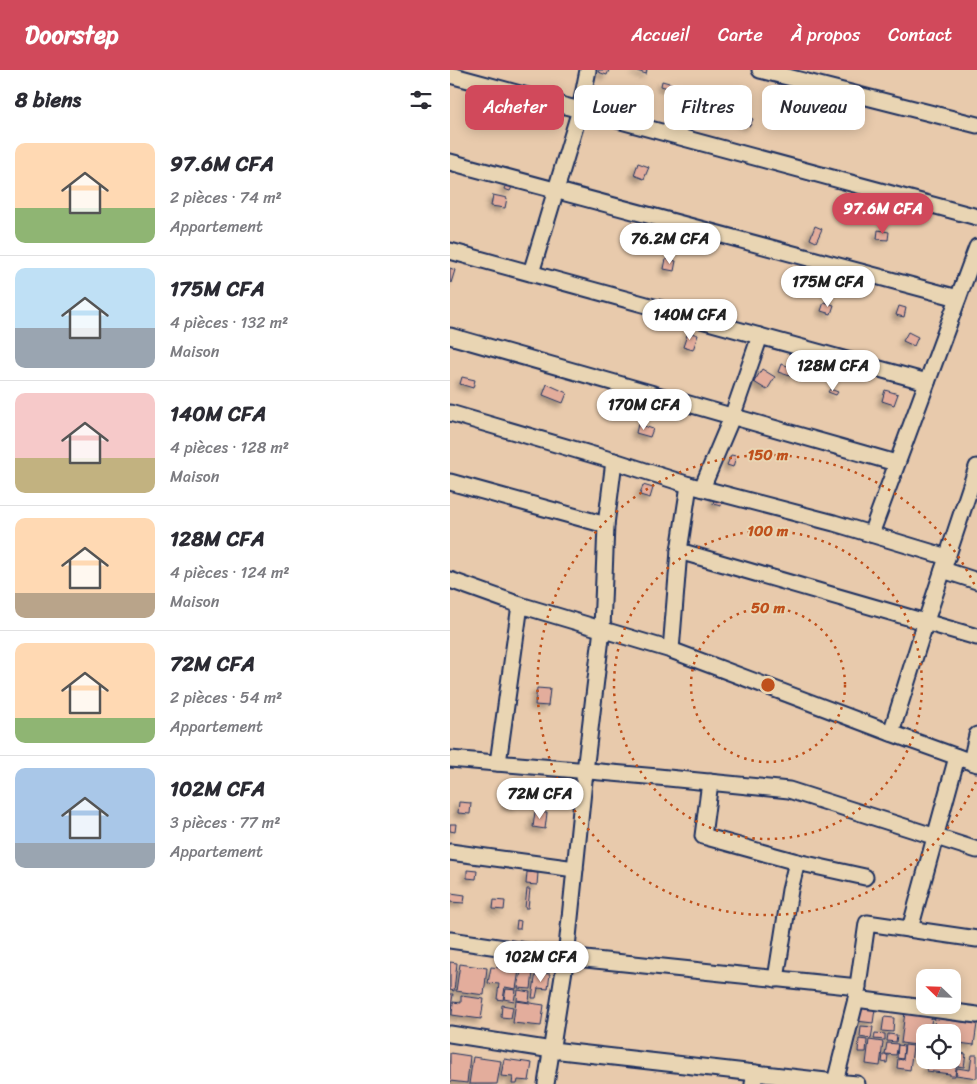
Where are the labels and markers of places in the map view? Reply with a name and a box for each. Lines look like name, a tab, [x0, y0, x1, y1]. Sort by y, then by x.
pin: 97.6M CFA	[826, 192, 940, 235]
pin: 76.2M CFA	[613, 222, 727, 265]
pin: 175M CFA	[776, 266, 880, 308]
pin: 140M CFA	[638, 298, 742, 341]
pin: 128M CFA	[781, 350, 885, 392]
pin: 170M CFA	[592, 388, 696, 431]
centre of rings	[759, 676, 777, 694]
pin: 72M CFA	[494, 778, 586, 820]
pin: 102M CFA	[489, 940, 593, 983]

